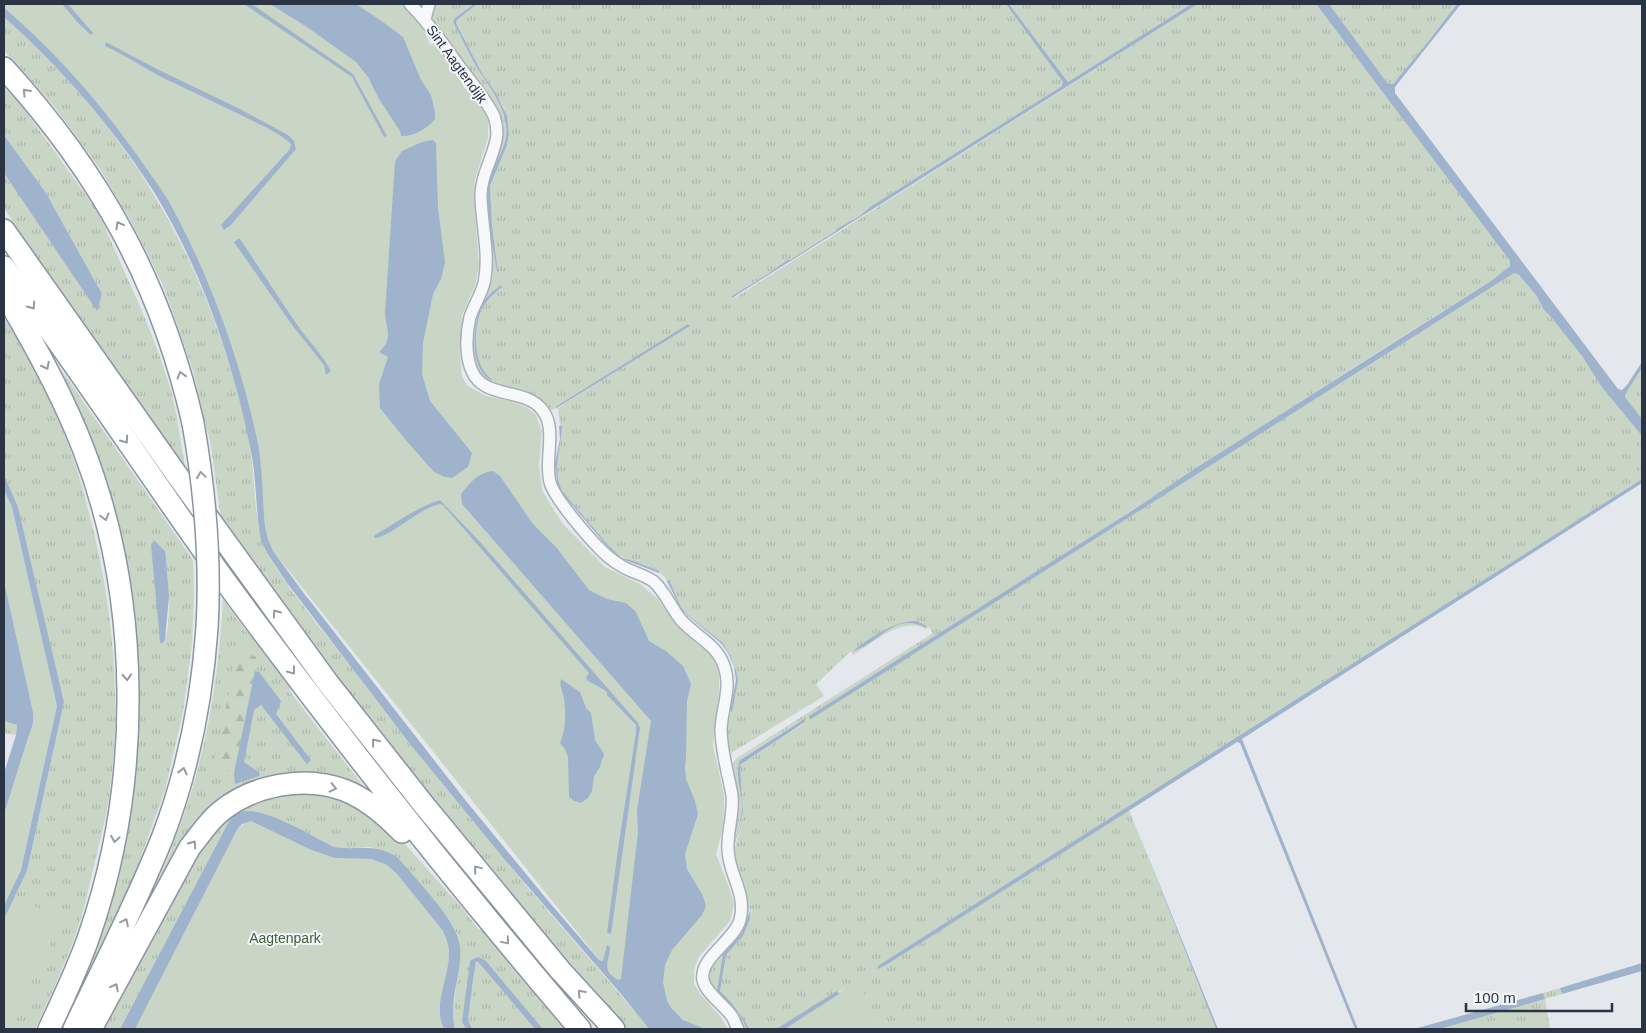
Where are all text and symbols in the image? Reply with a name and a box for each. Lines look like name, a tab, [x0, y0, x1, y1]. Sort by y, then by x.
street label: Sint Aagtendijk	[423, 22, 491, 107]
one-way arrow	[23, 89, 32, 98]
one-way arrow	[115, 222, 125, 231]
one-way arrow	[26, 300, 35, 310]
one-way arrow	[40, 360, 50, 369]
one-way arrow	[176, 372, 186, 380]
one-way arrow	[119, 434, 128, 443]
one-way arrow	[197, 471, 207, 479]
one-way arrow	[99, 512, 109, 520]
one-way arrow	[274, 610, 282, 619]
one-way arrow	[286, 665, 295, 675]
one-way arrow	[122, 673, 133, 681]
one-way arrow	[371, 739, 380, 748]
one-way arrow	[177, 766, 188, 775]
one-way arrow	[329, 782, 338, 793]
one-way arrow	[110, 834, 120, 843]
one-way arrow	[187, 840, 196, 850]
one-way arrow	[474, 866, 482, 875]
one-way arrow	[119, 918, 129, 927]
park label: Aagtenpark	[249, 930, 322, 946]
one-way arrow	[500, 935, 509, 944]
scale bar	[1466, 980, 1612, 1012]
one-way arrow	[109, 983, 119, 992]
text: 100 m	[1474, 989, 1516, 1006]
one-way arrow	[578, 990, 587, 999]

